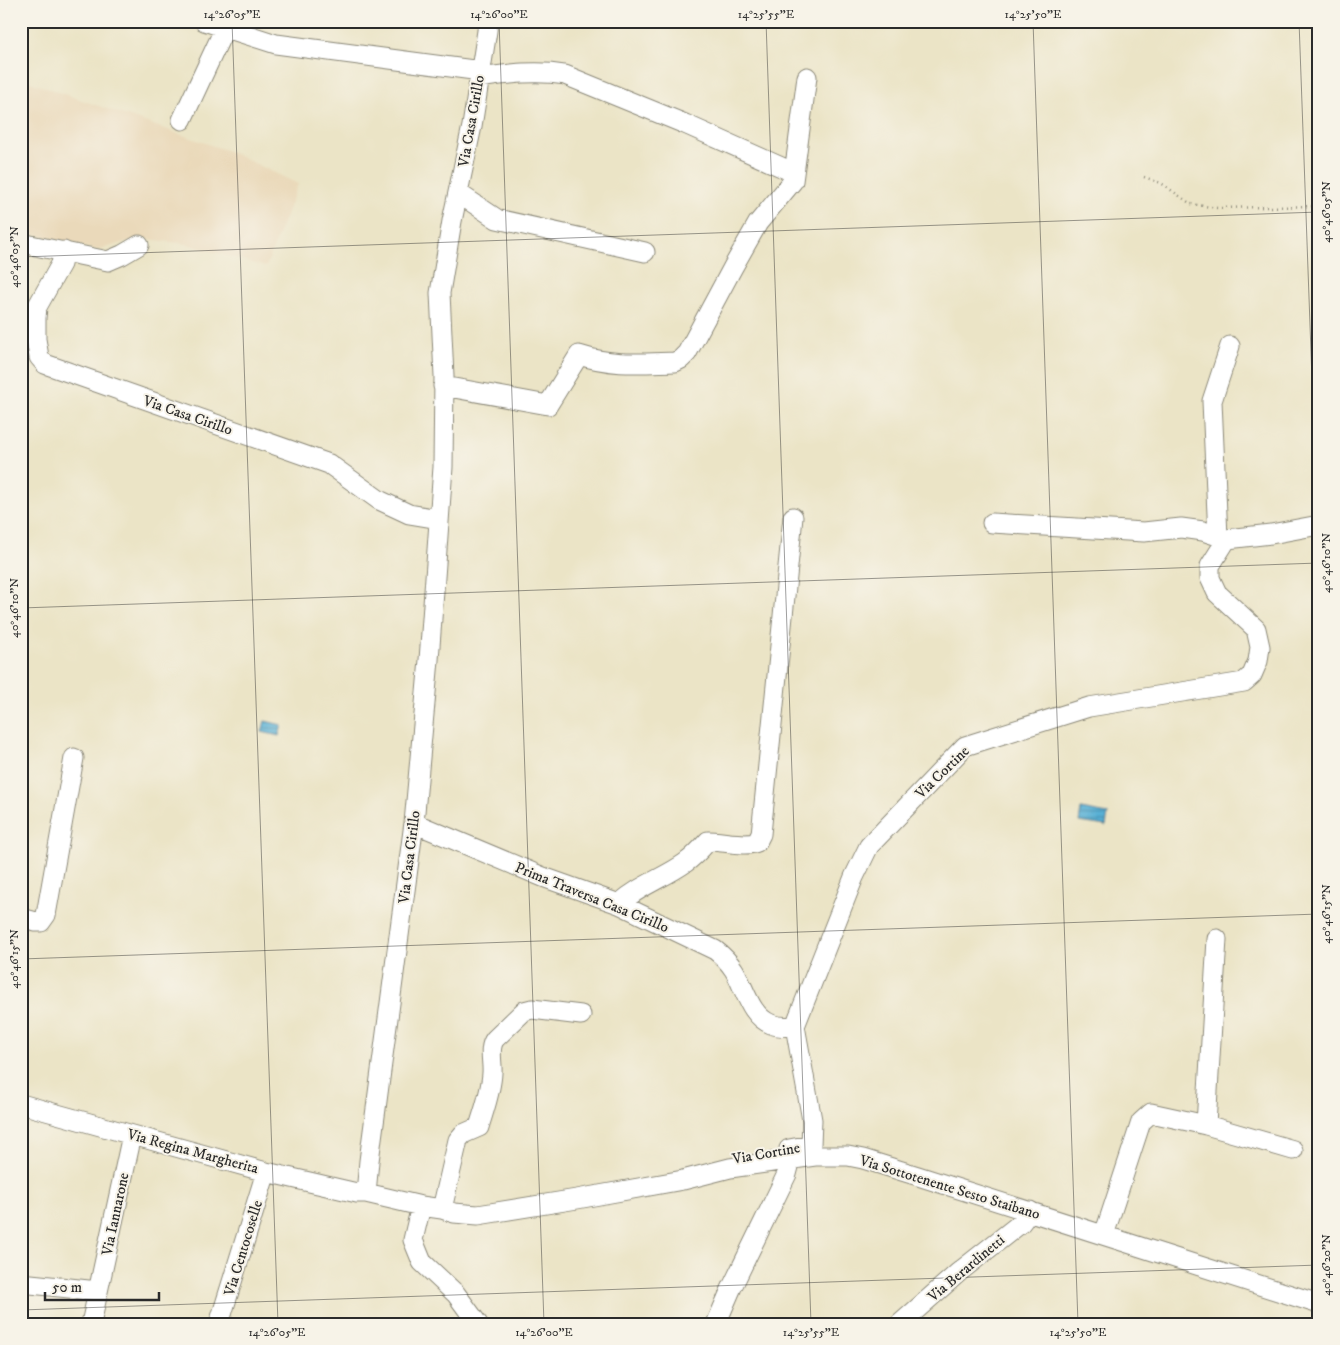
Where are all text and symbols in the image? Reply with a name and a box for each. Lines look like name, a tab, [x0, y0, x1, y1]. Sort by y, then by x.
text: 14°26'05"E	[203, 7, 261, 22]
text: 14°26'00"E	[470, 7, 528, 22]
text: 14°25'55"E	[738, 7, 795, 22]
text: 14°25'50"E	[1005, 7, 1062, 22]
street label: Via Casa Cirillo	[454, 74, 489, 170]
text: 40°46'05"N	[1319, 181, 1334, 243]
text: 40°46'05"N	[7, 226, 22, 288]
street label: Via Casa Cirillo	[140, 391, 235, 440]
text: 40°46'10"N	[1319, 533, 1334, 593]
text: 40°46'10"N	[7, 578, 22, 638]
street label: Via Cortine	[910, 742, 974, 804]
street label: Via Casa Cirillo	[394, 810, 425, 905]
street label: Prima Traversa Casa Cirillo	[512, 858, 671, 937]
text: 40°46'15"N	[1319, 884, 1334, 944]
text: 40°46'15"N	[7, 929, 22, 989]
street label: Via Regina Margherita	[124, 1125, 261, 1178]
street label: Via Cortine	[730, 1138, 801, 1169]
street label: Via Sottotenente Sesto Staibano	[856, 1151, 1042, 1224]
street label: Via Iannarone	[97, 1171, 134, 1258]
street label: Via Centocoselle	[220, 1198, 267, 1299]
street label: Via Berardinetti	[923, 1231, 1009, 1307]
text: 40°46'20"N	[1319, 1234, 1334, 1296]
scale bar	[45, 1270, 159, 1302]
text: 50 m	[52, 1278, 82, 1297]
text: 14°26'05"E	[248, 1325, 306, 1340]
text: 14°26'00"E	[515, 1325, 573, 1340]
text: 14°25'55"E	[783, 1325, 840, 1340]
text: 14°25'50"E	[1050, 1325, 1107, 1340]

